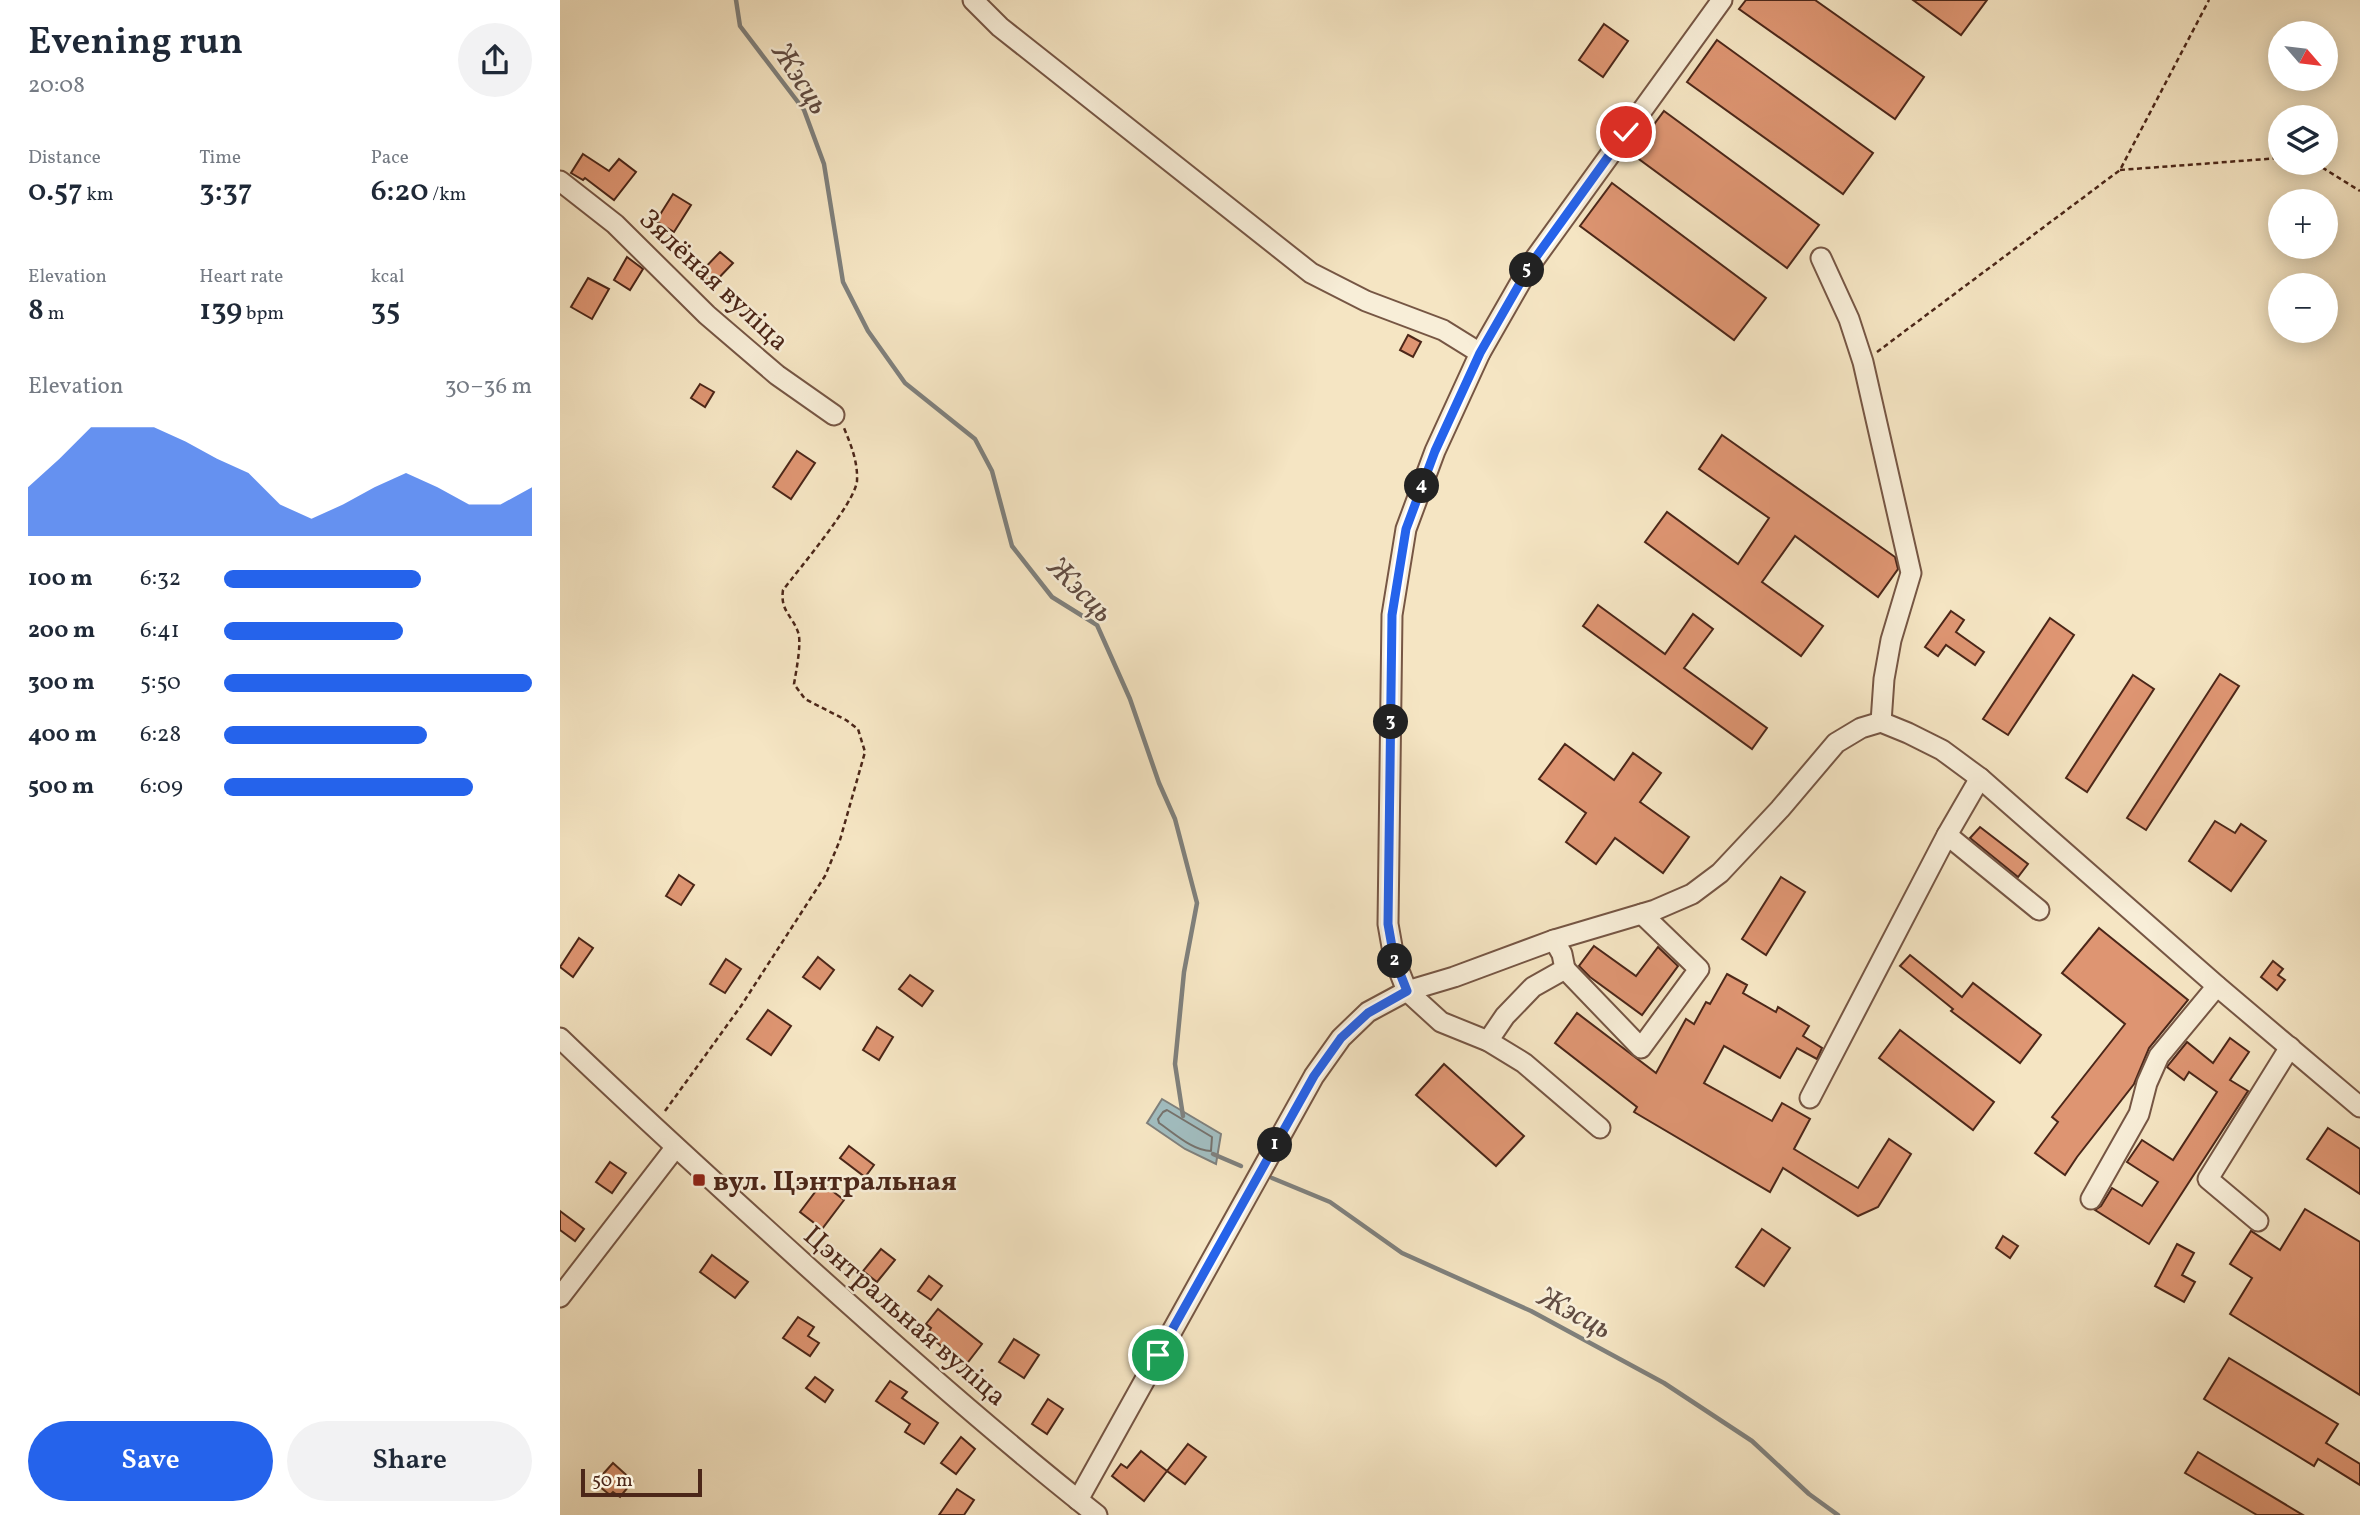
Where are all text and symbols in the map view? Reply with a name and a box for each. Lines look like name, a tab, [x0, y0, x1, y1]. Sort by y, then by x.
text: Evening run	[28, 17, 243, 70]
north arrow	[2268, 21, 2338, 91]
map controls	[2268, 21, 2338, 343]
button: share	[458, 23, 532, 97]
water label: Жэсць	[760, 34, 838, 123]
text: 20:08	[28, 70, 85, 102]
pin	[1596, 102, 1656, 162]
button: layers	[2268, 105, 2338, 175]
icon: check	[1607, 113, 1645, 151]
text: Distance	[28, 145, 101, 171]
text: Time	[199, 145, 241, 171]
text: Pace	[371, 145, 409, 171]
text: 0.57	[28, 171, 83, 213]
text: 3:37	[199, 171, 252, 213]
text: 6:20	[371, 171, 428, 213]
text: km	[83, 182, 114, 208]
text: /km	[428, 182, 466, 208]
button: +	[2268, 189, 2338, 259]
street label: Зялёная вуліца	[630, 201, 797, 361]
pin: 5	[1510, 252, 1544, 288]
text: 5	[1522, 256, 1531, 282]
text: Elevation	[28, 264, 107, 290]
text: Heart rate	[199, 264, 283, 290]
text: kcal	[371, 264, 404, 290]
button: −	[2268, 273, 2338, 343]
text: 8	[28, 290, 44, 332]
text: 139	[199, 290, 242, 332]
text: 35	[371, 290, 400, 332]
text: m	[44, 301, 65, 327]
text: bpm	[242, 301, 284, 327]
text: Elevation	[28, 371, 124, 403]
text: 30–36 m	[445, 371, 532, 403]
pin: 4	[1404, 468, 1440, 504]
text: 4	[1416, 472, 1427, 498]
water label: Жэсць	[1036, 547, 1122, 633]
text: 100 m	[28, 563, 93, 595]
text: 6:32	[140, 563, 181, 595]
text: 200 m	[28, 615, 95, 647]
text: 6:41	[140, 615, 180, 647]
text: 300 m	[28, 667, 95, 699]
text: 5:50	[140, 667, 181, 699]
pin: 3	[1374, 704, 1408, 740]
text: 3	[1386, 708, 1395, 734]
text: 400 m	[28, 719, 97, 751]
text: 6:28	[140, 719, 181, 751]
text: 500 m	[28, 771, 94, 803]
text: 6:09	[140, 771, 183, 803]
pin: 2	[1378, 944, 1412, 978]
text: 2	[1390, 947, 1399, 973]
pin: 1	[1258, 1128, 1292, 1162]
text: 1	[1271, 1131, 1278, 1157]
place label: вул. Цэнтральная	[713, 1163, 957, 1202]
marker: вул. Цэнтральная	[691, 1172, 707, 1188]
street label: Цэнтральная вуліца	[794, 1217, 1015, 1416]
water label: Жэсць	[1529, 1276, 1618, 1351]
pin	[1128, 1325, 1188, 1385]
icon: arrive	[1139, 1336, 1177, 1374]
button: Save	[28, 1421, 273, 1501]
button: Share	[287, 1421, 532, 1501]
scale bar	[581, 1466, 702, 1498]
text: 50 m	[592, 1468, 633, 1494]

